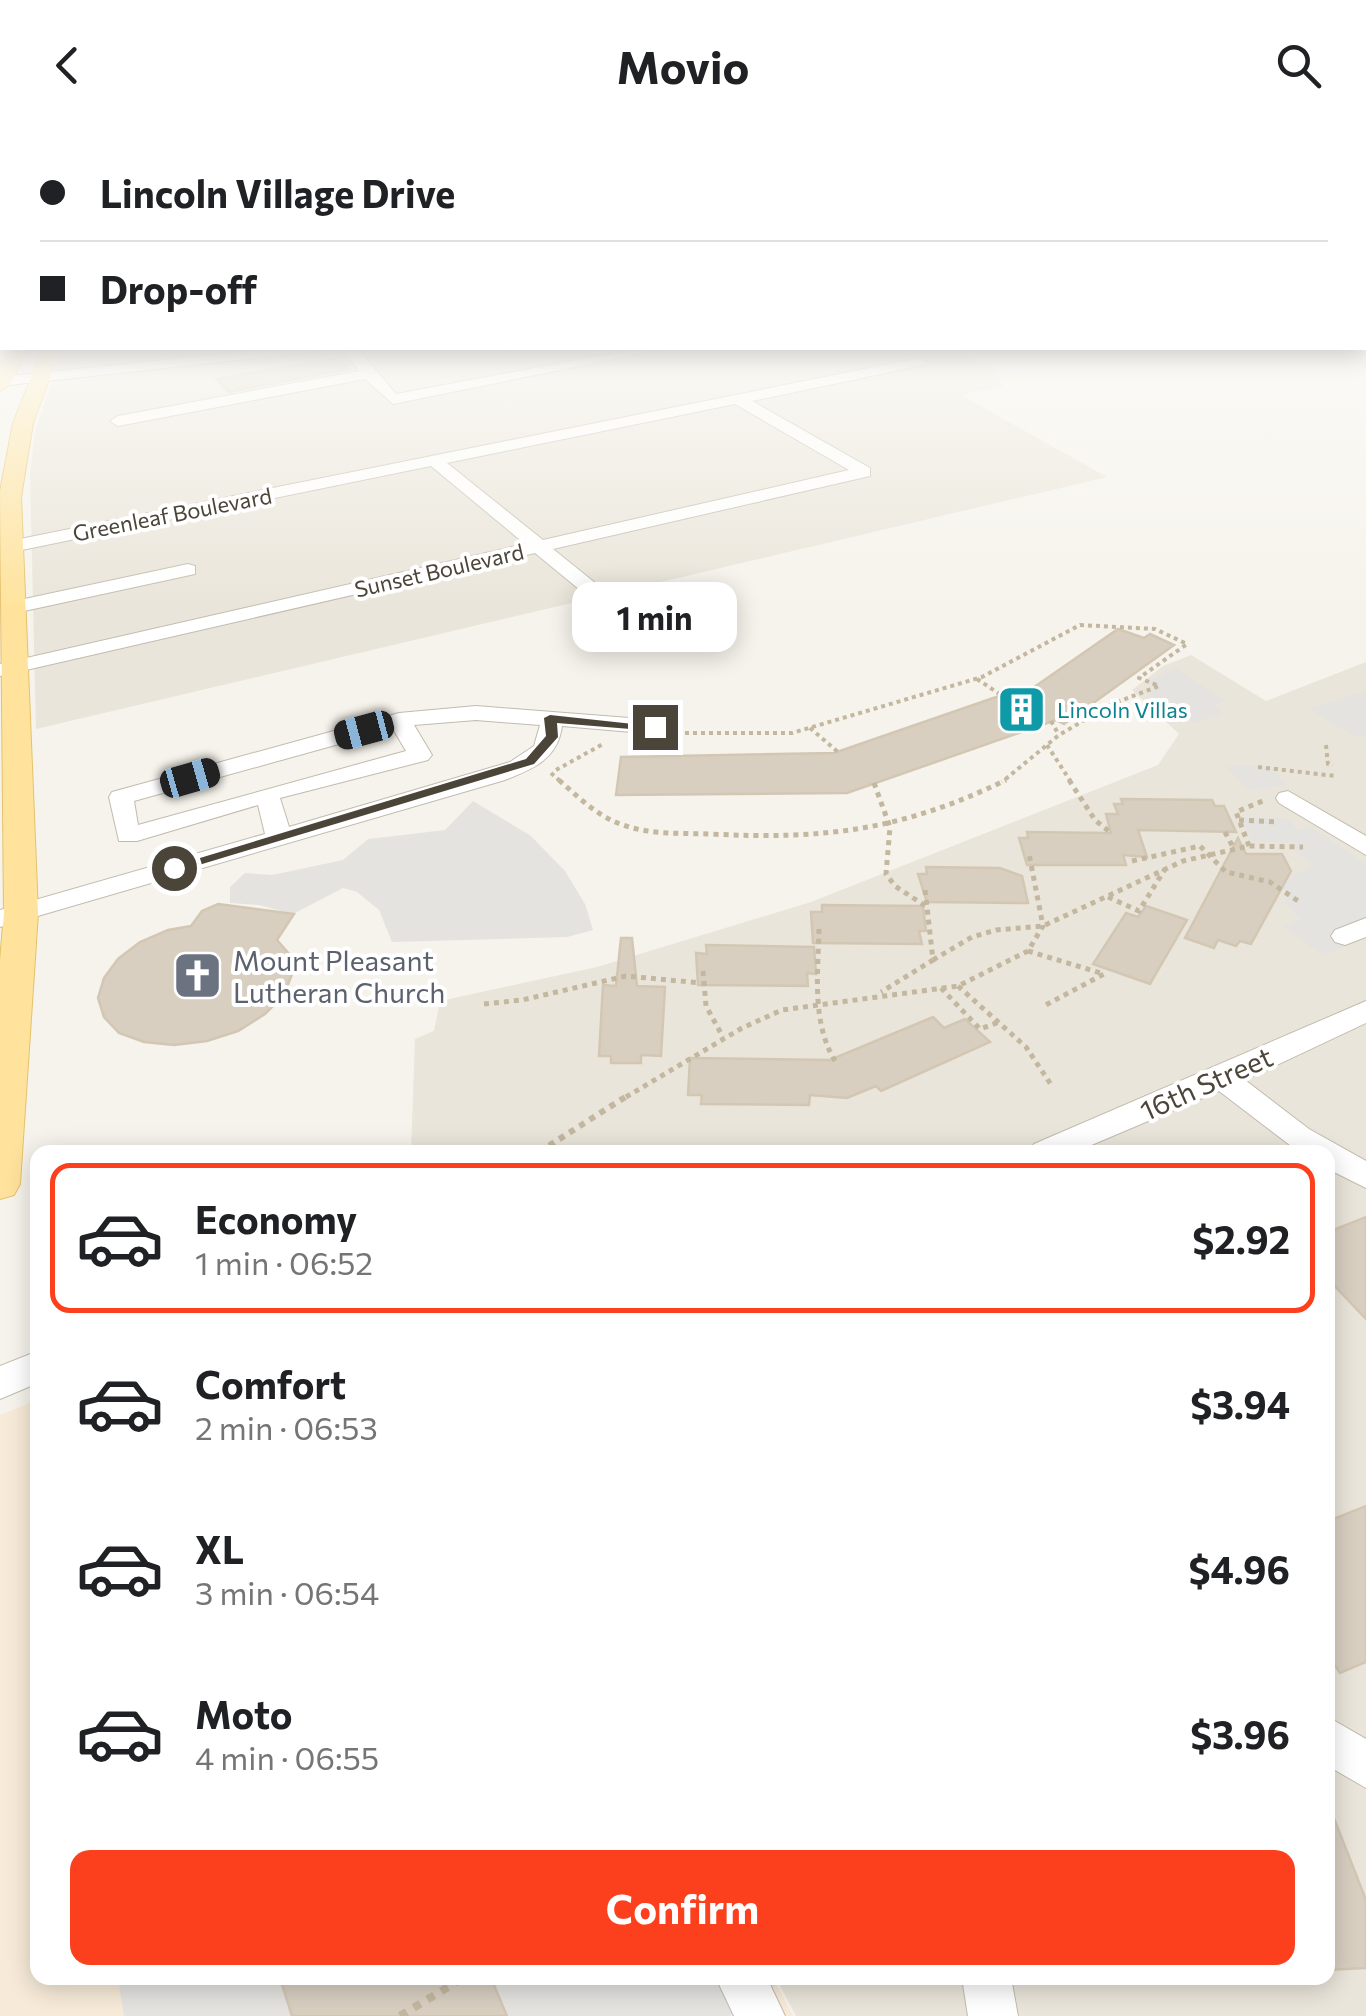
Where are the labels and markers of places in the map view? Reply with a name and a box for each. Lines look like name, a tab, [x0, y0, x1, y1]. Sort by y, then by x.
building icon: Lincoln Villas	[996, 683, 1048, 735]
place label: Lincoln Villas	[1057, 696, 1188, 723]
place label: Mount Pleasant Lutheran Church	[233, 943, 445, 1009]
church icon: Mount Pleasant Lutheran Church	[172, 950, 224, 1002]

